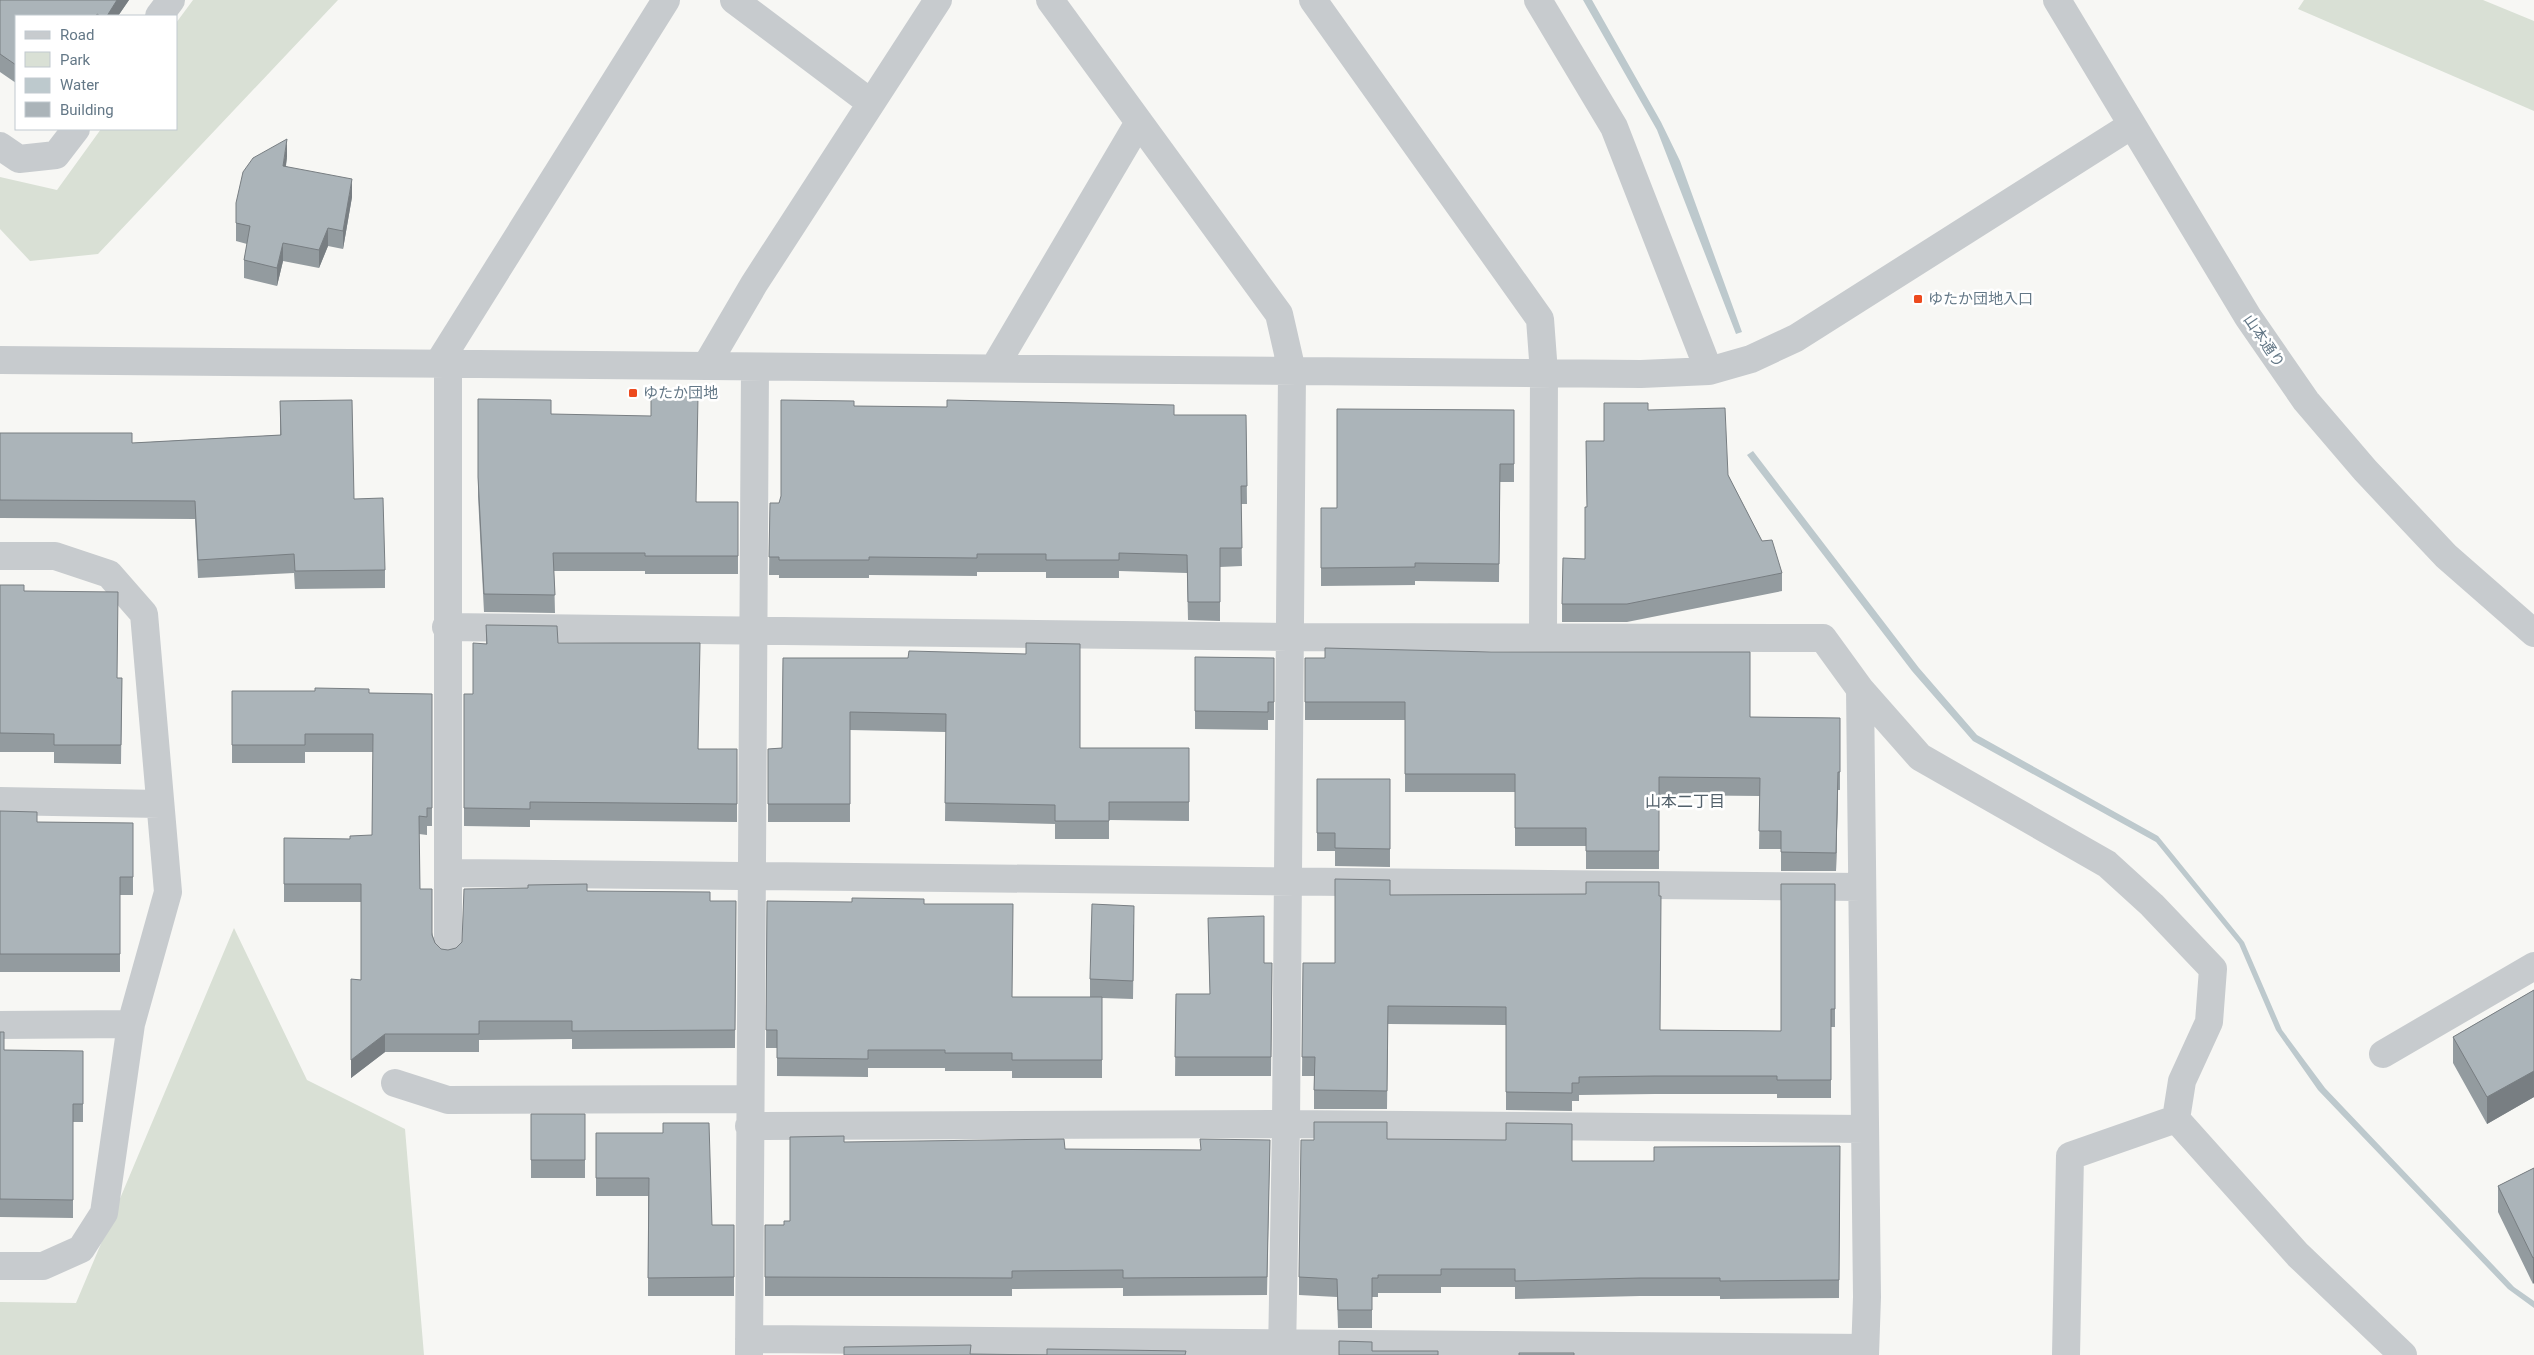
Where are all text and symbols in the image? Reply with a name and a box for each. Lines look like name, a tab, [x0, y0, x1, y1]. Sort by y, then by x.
legend	[15, 15, 178, 130]
text: Road	[60, 26, 94, 44]
text: Park	[60, 51, 91, 69]
text: Water	[60, 76, 99, 94]
text: Building	[60, 101, 114, 119]
place label: ゆたか団地入口	[1928, 290, 2033, 308]
marker: ゆたか団地入口	[1912, 293, 1924, 305]
street label: 山本通り	[2240, 311, 2288, 371]
place label: ゆたか団地	[643, 384, 718, 402]
marker: ゆたか団地	[627, 387, 639, 399]
district label: 山本二丁目	[1645, 792, 1725, 811]

